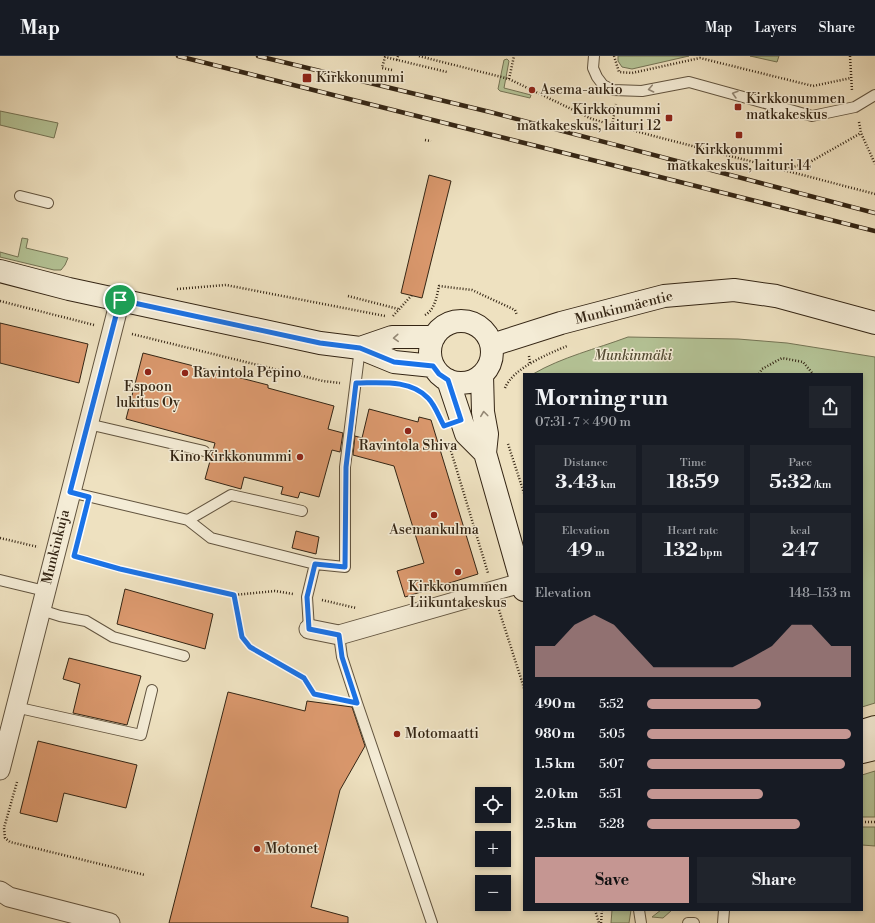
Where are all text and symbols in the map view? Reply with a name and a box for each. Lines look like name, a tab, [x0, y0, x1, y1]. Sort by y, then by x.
text: Map	[20, 16, 60, 40]
text: Map	[705, 19, 732, 37]
text: Layers	[754, 19, 797, 37]
text: Share	[819, 19, 855, 37]
place label: Kirkkonummi	[316, 69, 405, 87]
marker: Kirkkonummi	[301, 72, 313, 84]
place label: Asema-aukio	[539, 81, 623, 99]
one-way arrow	[648, 84, 654, 92]
marker: Asema-aukio	[527, 85, 537, 95]
one-way arrow	[731, 90, 738, 99]
place label: Kirkkonummen matkakeskus	[746, 90, 846, 124]
place label: Kirkkonummi matkakeskus, laituri 12	[517, 101, 661, 135]
marker: Kirkkonummen matkakeskus	[733, 102, 743, 112]
marker: Kirkkonummi matkakeskus, laituri 12	[664, 113, 674, 123]
marker: Kirkkonummi matkakeskus, laituri 14	[734, 130, 744, 140]
place label: Kirkkonummi matkakeskus, laituri 14	[667, 141, 811, 175]
pin	[103, 283, 137, 317]
street label: Munkinmäentie	[573, 287, 675, 329]
icon: arrive	[109, 289, 131, 311]
one-way arrow	[393, 333, 399, 342]
park label: Munkinmäki	[594, 347, 673, 365]
place label: Ravintola Pepino	[193, 364, 301, 382]
marker: Espoon lukitus Oy	[143, 367, 153, 377]
marker: Ravintola Pepino	[180, 368, 190, 378]
place label: Espoon lukitus Oy	[116, 378, 180, 412]
text: Morning run	[535, 385, 668, 412]
button: share	[809, 386, 851, 428]
one-way arrow	[479, 411, 488, 417]
text: 07:31 · 7 × 490 m	[535, 414, 631, 430]
marker: Ravintola Shiva	[403, 426, 413, 436]
place label: Ravintola Shiva	[359, 437, 458, 455]
place label: Kino Kirkkonummi	[170, 448, 292, 466]
marker: Kino Kirkkonummi	[295, 452, 305, 462]
text: Distance	[563, 456, 608, 470]
text: Time	[680, 456, 706, 470]
text: Pace	[789, 456, 812, 470]
text: 3.43	[555, 470, 598, 495]
text: 18:59	[667, 470, 719, 495]
text: 5:32	[769, 470, 812, 495]
text: km	[598, 478, 616, 492]
text: /km	[812, 478, 831, 492]
street label: Munkinkuja	[38, 507, 74, 586]
marker: Asemankulma	[429, 510, 439, 520]
place label: Asemankulma	[388, 521, 480, 539]
text: Elevation	[562, 524, 609, 538]
text: Heart rate	[668, 524, 718, 538]
text: kcal	[790, 524, 810, 538]
text: 49	[567, 538, 593, 563]
text: 132	[664, 538, 698, 563]
text: 247	[782, 538, 819, 563]
text: m	[593, 546, 605, 560]
text: bpm	[698, 546, 722, 560]
marker: Kirkkonummen Liikuntakeskus	[453, 567, 463, 577]
place label: Kirkkonummen Liikuntakeskus	[408, 578, 508, 612]
text: Elevation	[535, 585, 591, 601]
text: 148–153 m	[789, 585, 851, 601]
text: 490 m	[535, 696, 575, 712]
text: 5:52	[599, 696, 624, 712]
place label: Motomaatti	[405, 725, 479, 743]
text: 980 m	[535, 726, 575, 742]
text: 5:05	[599, 726, 625, 742]
marker: Motomaatti	[392, 729, 402, 739]
text: 1.5 km	[535, 756, 575, 772]
text: 5:07	[599, 756, 624, 772]
text: 2.0 km	[535, 786, 578, 802]
text: 5:51	[599, 786, 622, 802]
map controls	[475, 787, 511, 911]
button: locate	[475, 787, 511, 823]
text: 2.5 km	[535, 816, 577, 832]
text: 5:28	[599, 816, 624, 832]
button: +	[475, 831, 511, 867]
place label: Motonet	[265, 840, 318, 858]
marker: Motonet	[252, 844, 262, 854]
button: Save	[535, 857, 689, 903]
button: Share	[697, 857, 851, 903]
button: −	[475, 875, 511, 911]

